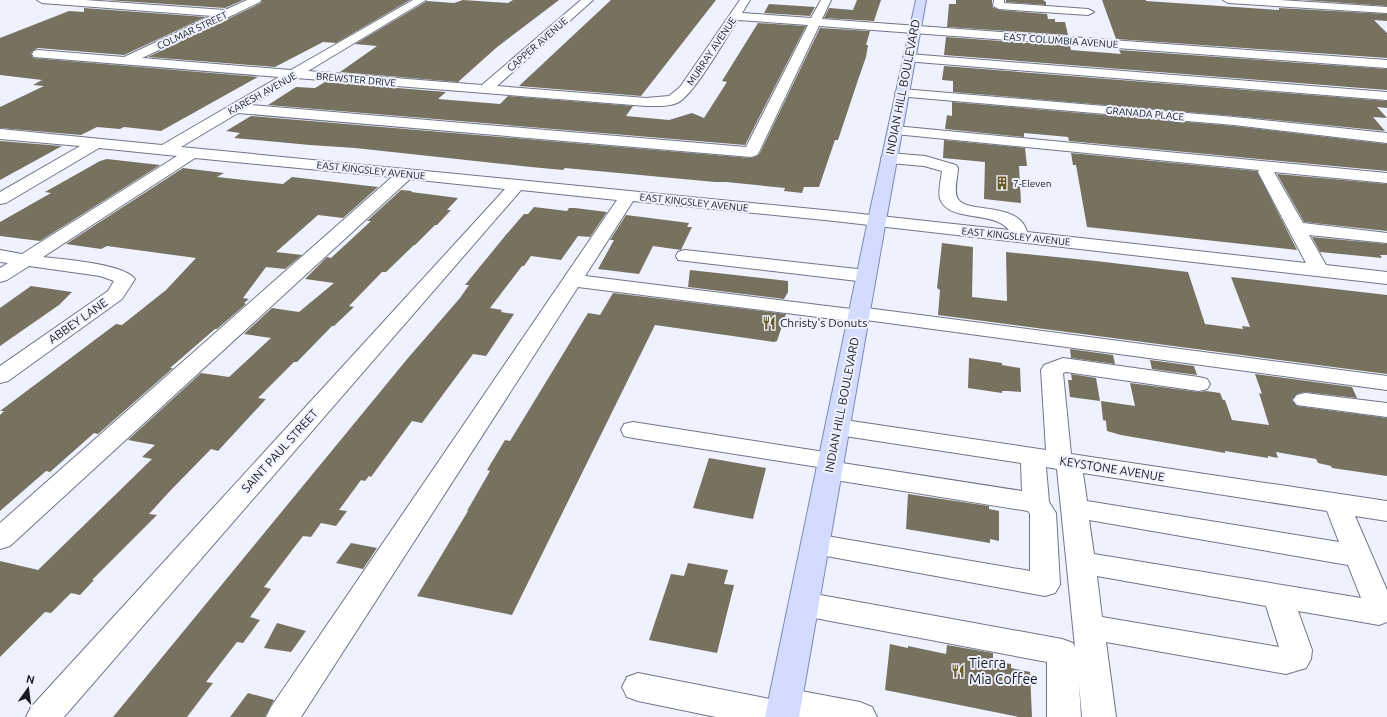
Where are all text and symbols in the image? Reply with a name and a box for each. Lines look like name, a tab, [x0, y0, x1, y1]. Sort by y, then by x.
street label: COLMAR STREET	[155, 9, 230, 52]
street label: CAPPER AVENUE	[505, 15, 570, 74]
street label: MURRAY AVENUE	[685, 15, 738, 87]
street label: INDIAN HILL BOULEVARD	[883, 18, 922, 156]
street label: EAST COLUMBIA AVENUE	[1003, 31, 1119, 50]
street label: KARESH AVENUE	[226, 70, 299, 117]
street label: BREWSTER DRIVE	[316, 71, 397, 89]
street label: GRANADA PLACE	[1105, 105, 1185, 122]
street label: EAST KINGSLEY AVENUE	[316, 159, 426, 182]
building icon: 7-Eleven	[994, 175, 1010, 191]
place label: 7-Eleven	[1013, 178, 1051, 189]
street label: EAST KINGSLEY AVENUE	[639, 191, 749, 214]
street label: EAST KINGSLEY AVENUE	[961, 225, 1071, 248]
street label: ABBEY LANE	[46, 295, 110, 346]
restaurant icon: Christy's Donuts	[761, 315, 777, 331]
place label: Christy's Donuts	[780, 316, 867, 329]
street label: INDIAN HILL BOULEVARD	[822, 336, 861, 474]
street label: SAINT PAUL STREET	[239, 406, 321, 495]
street label: KEYSTONE AVENUE	[1059, 454, 1166, 483]
place label: Tierra Mia Coffee	[969, 655, 1038, 687]
restaurant icon: Tierra Mia Coffee	[950, 663, 966, 679]
north arrow	[8, 669, 48, 709]
text: N	[25, 672, 36, 686]

